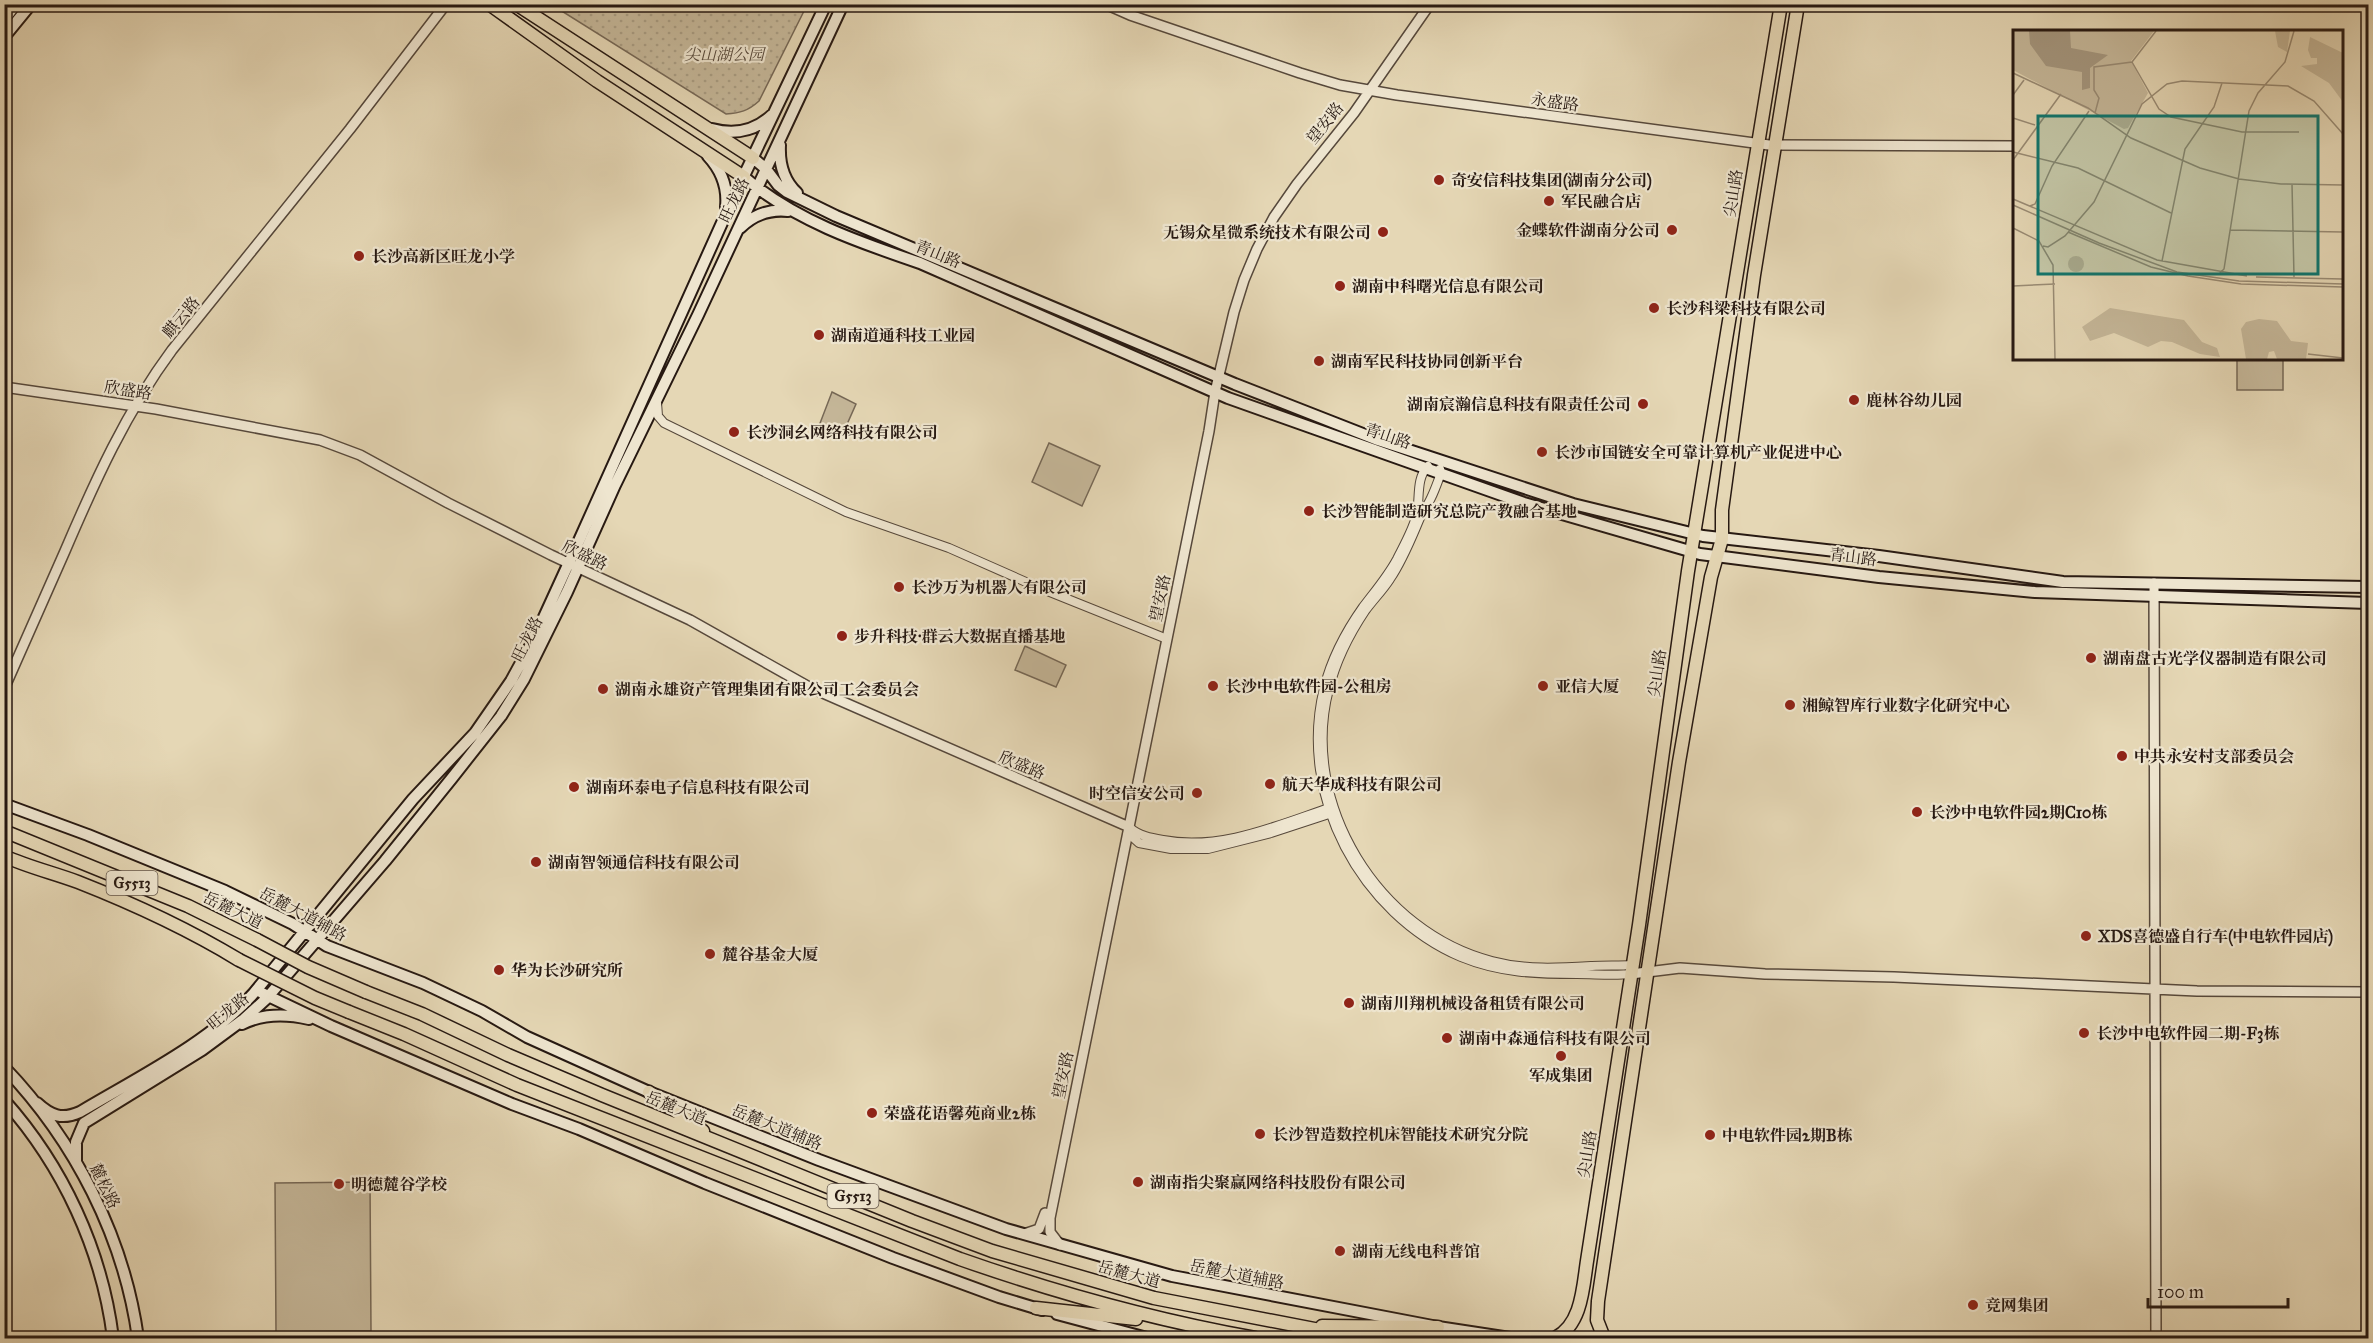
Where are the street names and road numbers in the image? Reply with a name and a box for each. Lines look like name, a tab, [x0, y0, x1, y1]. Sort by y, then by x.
street label: 永盛路	[1530, 89, 1580, 115]
street label: 望安路	[1303, 98, 1347, 148]
street label: 尖山路	[1720, 168, 1746, 218]
street label: 旺龙路	[715, 174, 753, 226]
street label: 青山路	[912, 236, 964, 272]
street label: 麒云路	[158, 293, 204, 341]
street label: 欣盛路	[103, 377, 153, 403]
street label: 青山路	[1362, 419, 1414, 453]
street label: 欣盛路	[559, 536, 611, 574]
street label: 青山路	[1828, 545, 1878, 569]
street label: 望安路	[1146, 573, 1174, 623]
street label: 旺龙路	[508, 613, 546, 665]
street label: 尖山路	[1644, 648, 1670, 698]
street label: 欣盛路	[996, 747, 1048, 783]
road number: G5513	[106, 871, 158, 895]
street label: 岳麓大道辅路	[256, 883, 350, 945]
street label: 岳麓大道	[200, 887, 266, 933]
street label: 旺龙路	[203, 989, 253, 1033]
street label: 望安路	[1049, 1050, 1077, 1100]
street label: 岳麓大道	[643, 1087, 709, 1129]
street label: 岳麓大道辅路	[729, 1100, 825, 1154]
street label: 尖山路	[1574, 1129, 1600, 1179]
street label: 麓松路	[86, 1160, 124, 1212]
road number: G5513	[828, 1184, 878, 1208]
street label: 岳麓大道辅路	[1188, 1256, 1286, 1292]
street label: 岳麓大道	[1096, 1257, 1162, 1291]

